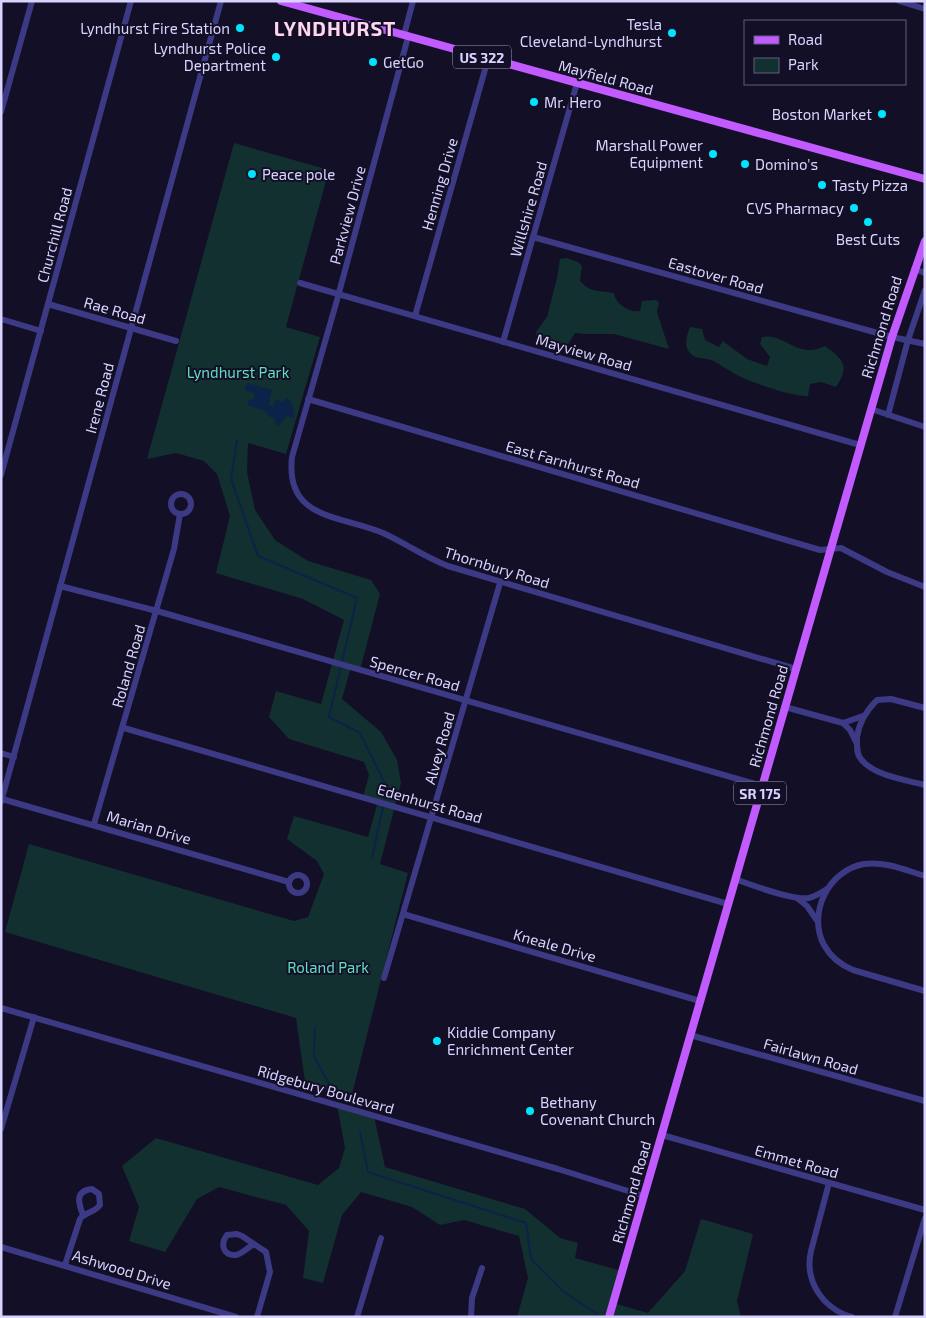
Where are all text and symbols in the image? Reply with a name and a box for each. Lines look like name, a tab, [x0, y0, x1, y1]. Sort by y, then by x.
place label: Tesla Cleveland-Lyndhurst	[520, 15, 662, 50]
district label: LYNDHURST	[274, 16, 396, 40]
place label: Lyndhurst Fire Station	[80, 19, 230, 37]
legend	[744, 20, 906, 85]
marker: Lyndhurst Fire Station	[234, 22, 246, 34]
marker: Tesla Cleveland-Lyndhurst	[666, 27, 678, 39]
text: Road	[788, 30, 823, 48]
place label: Lyndhurst Police Department	[153, 39, 266, 74]
road number: US 322	[453, 46, 511, 68]
marker: Lyndhurst Police Department	[270, 51, 282, 63]
place label: GetGo	[383, 53, 424, 71]
text: Park	[788, 55, 819, 73]
marker: GetGo	[367, 56, 379, 68]
street label: Mayfield Road	[557, 56, 655, 98]
place label: Mr. Hero	[544, 93, 602, 111]
marker: Mr. Hero	[528, 96, 540, 108]
place label: Boston Market	[772, 105, 872, 123]
marker: Boston Market	[876, 108, 888, 120]
street label: Henning Drive	[417, 136, 461, 232]
place label: Marshall Power Equipment	[596, 136, 703, 171]
marker: Marshall Power Equipment	[707, 148, 719, 160]
place label: Domino's	[755, 155, 818, 173]
marker: Domino's	[739, 158, 751, 170]
street label: Willshire Road	[506, 159, 550, 259]
street label: Parkview Drive	[325, 164, 369, 266]
place label: Peace pole	[262, 165, 335, 183]
marker: Peace pole	[246, 168, 258, 180]
place label: Tasty Pizza	[832, 176, 908, 194]
marker: Tasty Pizza	[816, 179, 828, 191]
street label: Churchill Road	[33, 185, 75, 285]
place label: CVS Pharmacy	[746, 199, 844, 217]
marker: CVS Pharmacy	[848, 202, 860, 214]
marker: Best Cuts	[862, 216, 874, 228]
place label: Best Cuts	[836, 230, 900, 248]
street label: Eastover Road	[666, 253, 766, 297]
street label: Richmond Road	[857, 274, 905, 380]
street label: Rae Road	[82, 293, 148, 327]
street label: Mayview Road	[534, 330, 634, 374]
street label: Irene Road	[81, 361, 117, 435]
park label: Lyndhurst Park	[187, 363, 290, 381]
street label: East Farnhurst Road	[504, 436, 642, 492]
street label: Thornbury Road	[442, 542, 552, 592]
street label: Roland Road	[108, 622, 148, 710]
street label: Spencer Road	[368, 652, 462, 694]
street label: Richmond Road	[745, 663, 791, 769]
street label: Alvey Road	[420, 710, 458, 786]
street label: Edenhurst Road	[375, 779, 485, 827]
road number: SR 175	[734, 781, 786, 804]
street label: Marian Drive	[105, 806, 193, 848]
street label: Kneale Drive	[512, 925, 598, 965]
park label: Roland Park	[287, 958, 369, 976]
place label: Kiddie Company Enrichment Center	[447, 1023, 574, 1058]
street label: Fairlawn Road	[762, 1034, 860, 1078]
marker: Kiddie Company Enrichment Center	[431, 1035, 443, 1047]
street label: Ridgebury Boulevard	[256, 1061, 396, 1117]
place label: Bethany Covenant Church	[540, 1093, 655, 1128]
marker: Bethany Covenant Church	[524, 1105, 536, 1117]
street label: Richmond Road	[608, 1139, 654, 1245]
street label: Emmet Road	[753, 1140, 841, 1182]
street label: Ashwood Drive	[70, 1245, 174, 1293]

